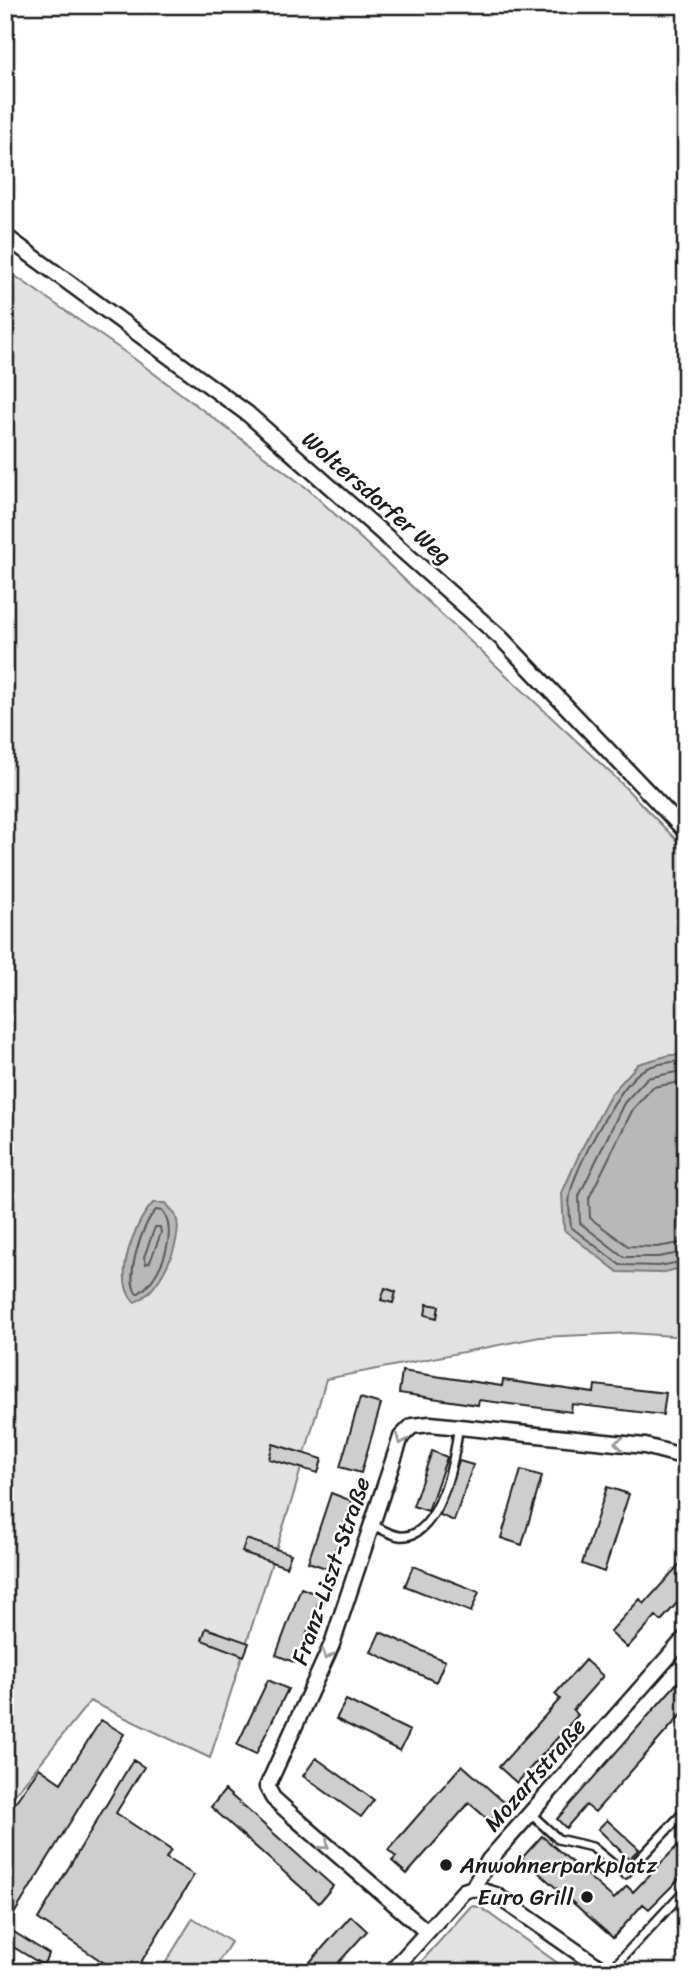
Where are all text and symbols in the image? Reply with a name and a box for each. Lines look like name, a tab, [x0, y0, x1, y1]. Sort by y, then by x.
street label: Woltersdorfer Weg	[292, 420, 462, 576]
one-way arrow	[395, 1433, 409, 1446]
one-way arrow	[613, 1436, 624, 1451]
street label: Franz-Liszt-Straße	[280, 1471, 382, 1671]
one-way arrow	[322, 1649, 336, 1661]
street label: Mozartstraße	[473, 1708, 597, 1842]
one-way arrow	[317, 1836, 330, 1849]
place label: Anwohnerparkplatz	[459, 1845, 657, 1886]
marker: Anwohnerparkplatz	[438, 1857, 454, 1873]
place label: Euro Grill	[478, 1877, 573, 1918]
marker: Euro Grill	[579, 1889, 595, 1905]

